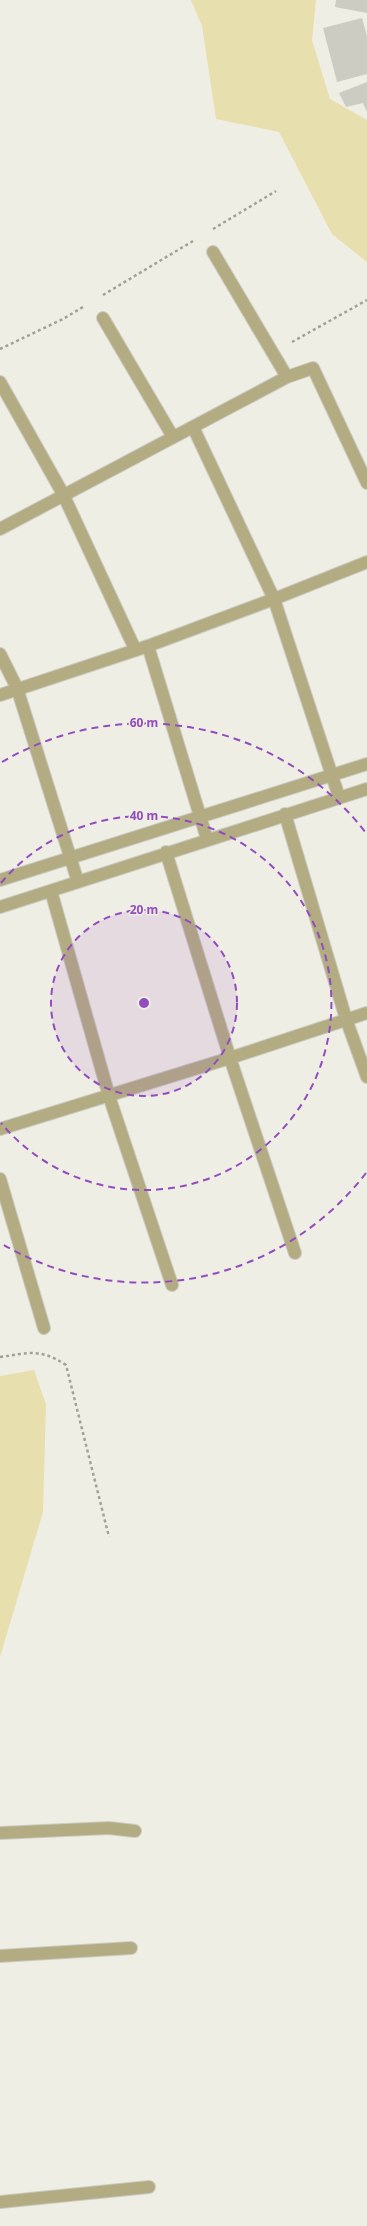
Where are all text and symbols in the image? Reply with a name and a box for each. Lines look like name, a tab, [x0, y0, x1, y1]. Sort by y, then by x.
text: 60 m	[130, 714, 158, 731]
text: 40 m	[130, 807, 158, 824]
text: 20 m	[130, 901, 158, 918]
centre of rings	[137, 996, 151, 1010]

